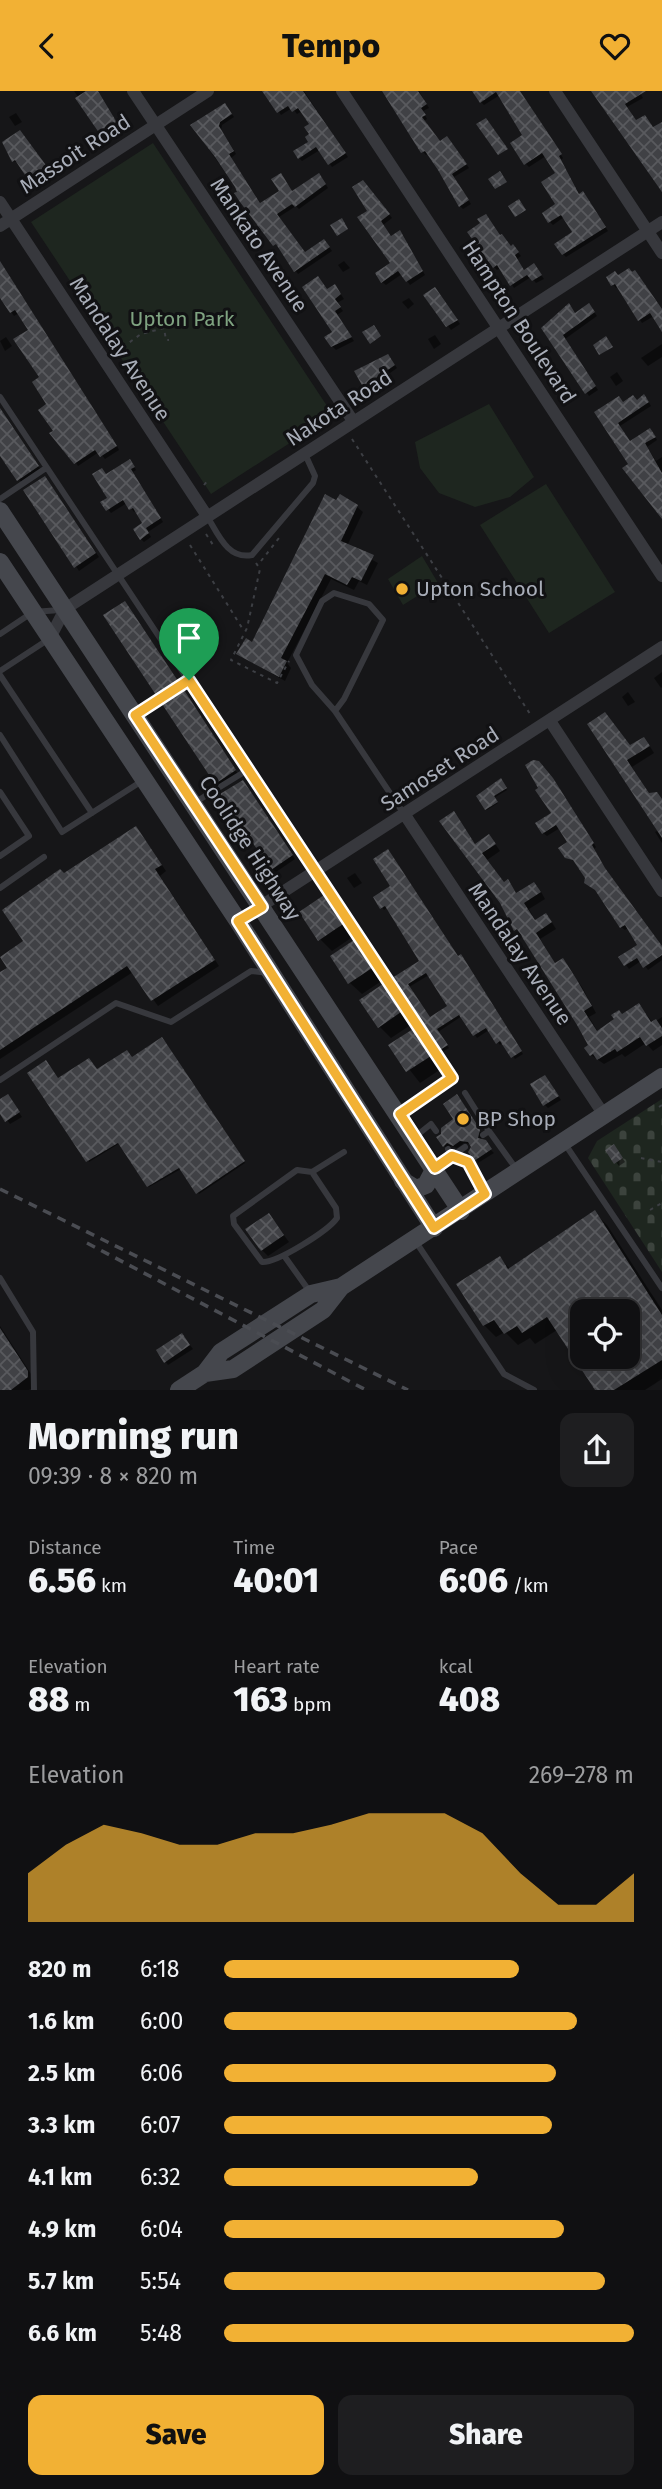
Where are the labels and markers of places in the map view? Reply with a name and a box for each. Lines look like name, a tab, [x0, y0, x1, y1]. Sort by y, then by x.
place label: Upton School	[416, 576, 544, 602]
marker: Upton School	[394, 581, 410, 597]
pin	[159, 608, 219, 680]
place label: BP Shop	[477, 1106, 556, 1132]
marker: BP Shop	[455, 1111, 471, 1127]

